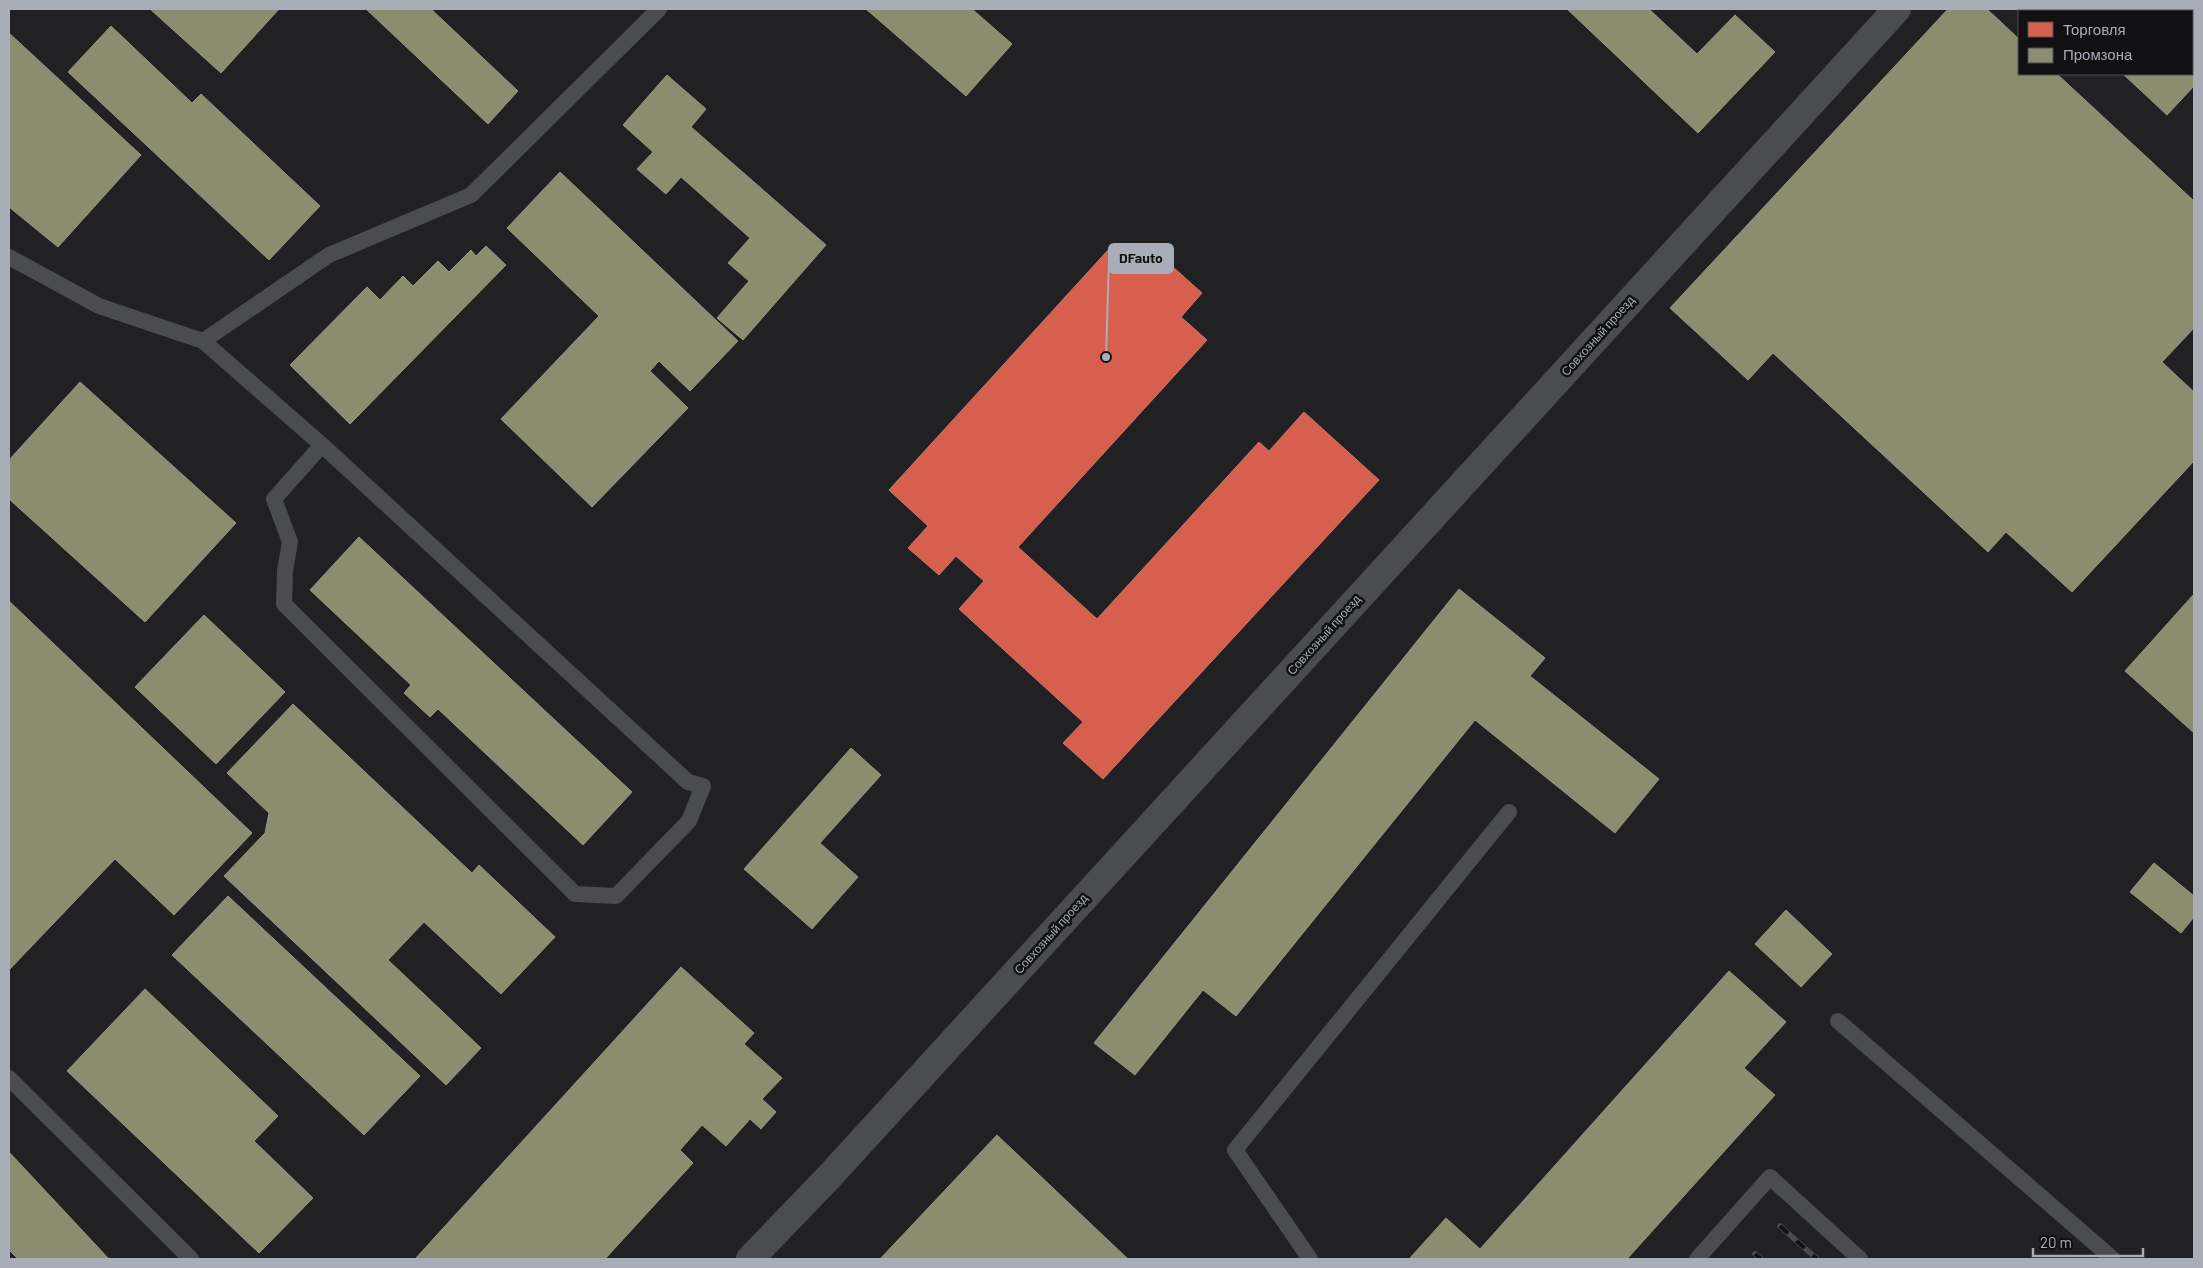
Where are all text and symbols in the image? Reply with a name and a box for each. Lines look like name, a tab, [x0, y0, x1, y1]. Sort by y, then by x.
legend	[2018, 10, 2193, 75]
text: Торговля	[2063, 20, 2126, 38]
text: Промзона	[2063, 45, 2133, 63]
callout: DFauto	[1109, 244, 1173, 273]
text: DFauto	[1119, 249, 1163, 266]
street label: Совхозный проезд	[1558, 293, 1637, 379]
street label: Совхозный проезд	[1284, 592, 1363, 678]
street label: Совхозный проезд	[1011, 891, 1090, 977]
scale bar	[2033, 1226, 2143, 1258]
text: 20 m	[2040, 1233, 2072, 1251]

